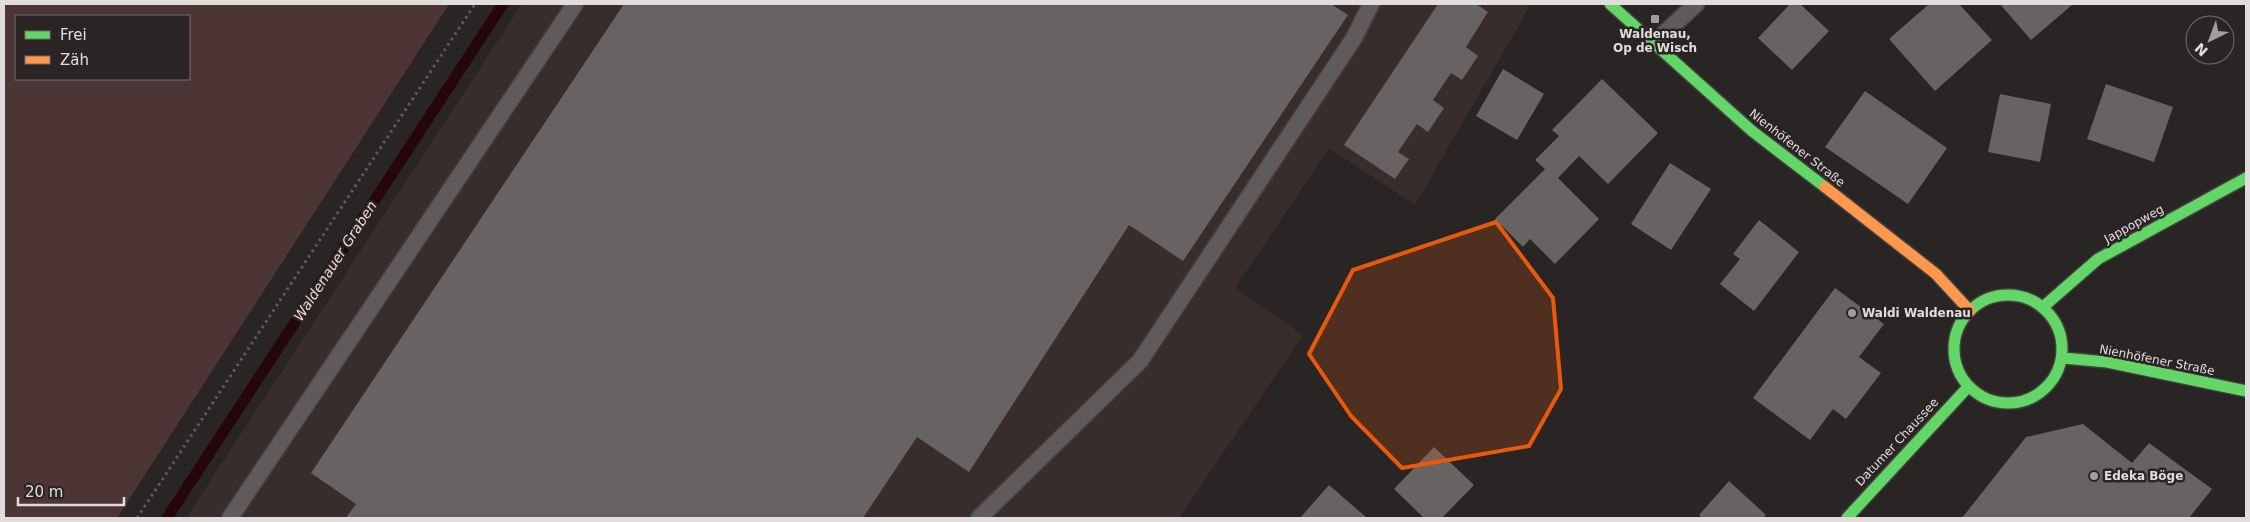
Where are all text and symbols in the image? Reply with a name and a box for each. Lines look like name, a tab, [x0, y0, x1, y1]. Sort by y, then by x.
marker: Waldenau, Op de Wisch	[1649, 13, 1661, 25]
legend	[15, 15, 190, 80]
north arrow	[2185, 15, 2235, 65]
text: Frei	[60, 26, 87, 44]
place label: Waldenau, Op de Wisch	[1613, 27, 1697, 55]
text: N	[2192, 40, 2211, 60]
text: Zäh	[60, 51, 89, 69]
street label: Nienhöfener Straße	[1747, 106, 1847, 190]
water label: Waldenauer Graben	[290, 198, 380, 324]
street label: Jappopweg	[2101, 202, 2166, 247]
place label: Waldi Waldenau	[1862, 306, 1971, 320]
marker: Waldi Waldenau	[1846, 307, 1858, 319]
street label: Nienhöfener Straße	[2098, 342, 2216, 378]
street label: Datumer Chaussee	[1853, 395, 1941, 489]
place label: Edeka Böge	[2104, 469, 2183, 483]
marker: Edeka Böge	[2088, 470, 2100, 482]
scale bar	[18, 474, 124, 506]
text: 20 m	[25, 483, 63, 501]

